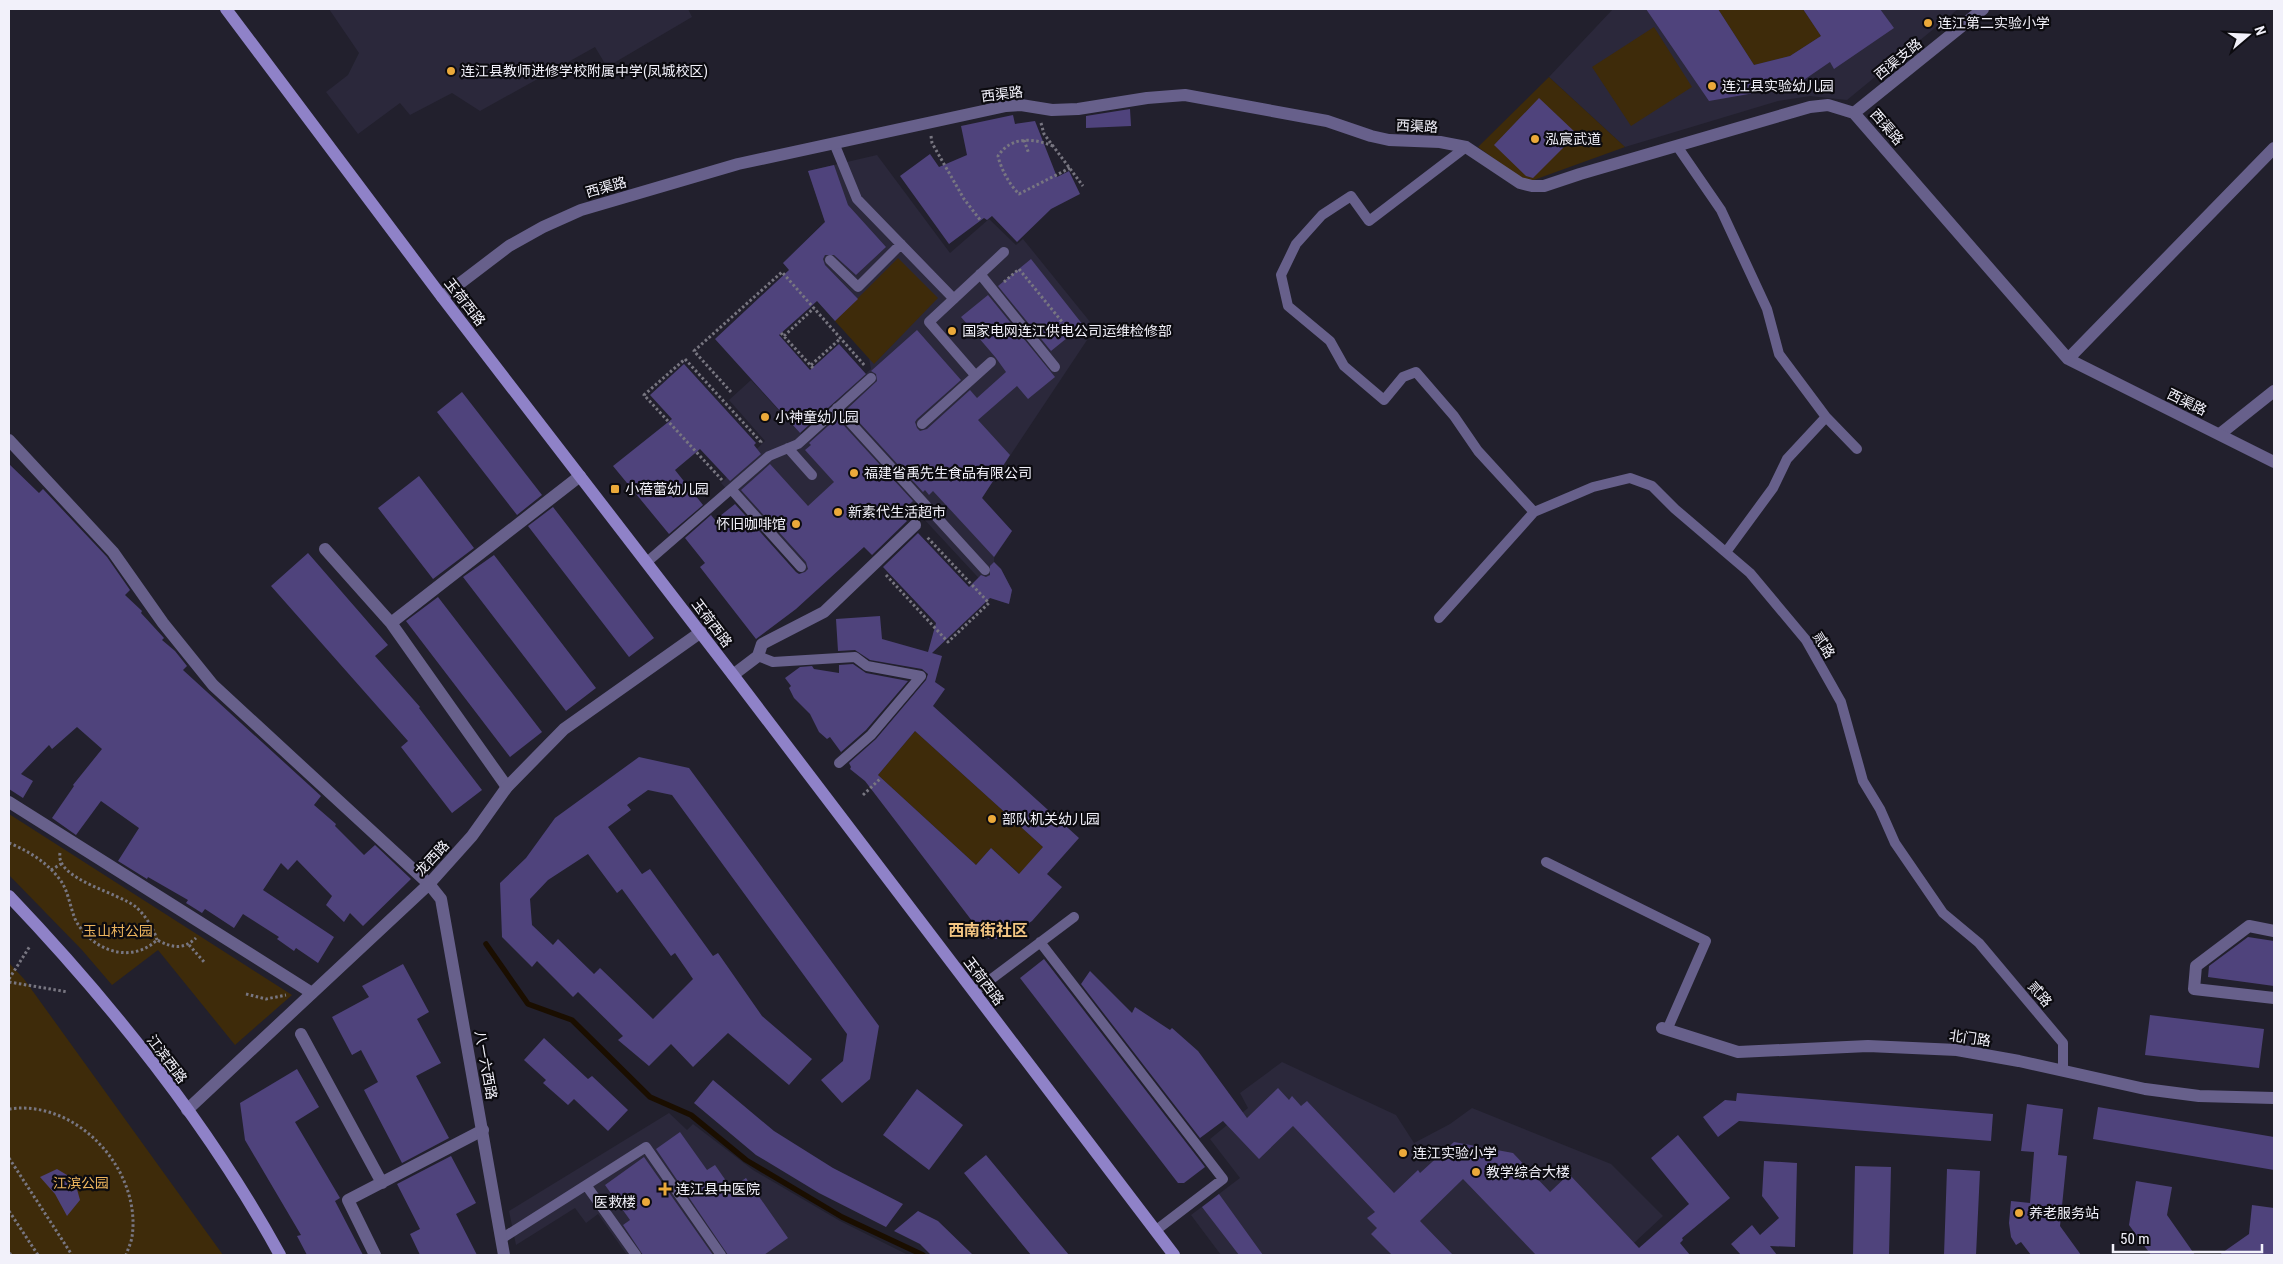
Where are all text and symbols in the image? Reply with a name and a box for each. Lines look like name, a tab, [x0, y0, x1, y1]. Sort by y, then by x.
north arrow	[2223, 10, 2273, 60]
place label: 连江第二实验小学	[1938, 15, 2050, 31]
marker: 连江第二实验小学	[1922, 17, 1934, 29]
text: N	[2251, 24, 2269, 37]
street label: 西渠支路	[1871, 35, 1925, 83]
place label: 连江县教师进修学校附属中学(凤城校区)	[461, 63, 708, 80]
marker: 连江县教师进修学校附属中学(凤城校区)	[445, 65, 457, 77]
place label: 连江县实验幼儿园	[1722, 78, 1834, 94]
marker: 连江县实验幼儿园	[1706, 80, 1718, 92]
street label: 西渠路	[980, 84, 1024, 104]
street label: 西渠路	[1867, 106, 1907, 148]
street label: 西渠路	[1396, 117, 1438, 135]
place label: 泓宸武道	[1545, 131, 1601, 147]
marker: 泓宸武道	[1529, 133, 1541, 145]
street label: 西渠路	[584, 174, 628, 200]
street label: 玉荷西路	[441, 275, 489, 329]
place label: 国家电网连江供电公司运维检修部	[962, 323, 1172, 339]
marker: 国家电网连江供电公司运维检修部	[946, 325, 958, 337]
street label: 西渠路	[2165, 386, 2209, 418]
place label: 小神童幼儿园	[775, 409, 859, 425]
marker: 小神童幼儿园	[759, 411, 771, 423]
place label: 福建省禹先生食品有限公司	[864, 465, 1032, 481]
marker: 福建省禹先生食品有限公司	[848, 467, 860, 479]
place label: 小蓓蕾幼儿园	[625, 481, 709, 497]
marker: 小蓓蕾幼儿园	[609, 483, 621, 495]
place label: 新素代生活超市	[848, 504, 946, 520]
marker: 新素代生活超市	[832, 506, 844, 518]
place label: 怀旧咖啡馆	[716, 516, 786, 532]
marker: 怀旧咖啡馆	[790, 518, 802, 530]
street label: 玉荷西路	[689, 596, 735, 650]
street label: 贰路	[1810, 629, 1838, 661]
place label: 部队机关幼儿园	[1002, 811, 1100, 827]
marker: 部队机关幼儿园	[986, 813, 998, 825]
street label: 龙西路	[412, 837, 452, 879]
district label: 西南街社区	[948, 921, 1028, 940]
park label: 玉山村公园	[83, 923, 153, 939]
street label: 玉荷西路	[961, 954, 1007, 1008]
street label: 贰路	[2025, 978, 2055, 1010]
street label: 北门路	[1948, 1027, 1992, 1049]
street label: 八一六西路	[472, 1029, 500, 1101]
street label: 江滨西路	[144, 1032, 190, 1086]
place label: 连江实验小学	[1413, 1145, 1497, 1161]
marker: 连江实验小学	[1397, 1147, 1409, 1159]
place label: 教学综合大楼	[1486, 1164, 1570, 1180]
marker: 教学综合大楼	[1470, 1166, 1482, 1178]
park label: 江滨公园	[53, 1175, 109, 1191]
place label: 连江县中医院	[676, 1181, 760, 1197]
marker: 连江县中医院	[658, 1182, 672, 1196]
place label: 医救楼	[594, 1194, 636, 1210]
marker: 医救楼	[640, 1196, 652, 1208]
place label: 养老服务站	[2029, 1205, 2099, 1221]
marker: 养老服务站	[2013, 1207, 2025, 1219]
scale bar	[2113, 1222, 2262, 1254]
text: 50 m	[2120, 1230, 2150, 1248]

